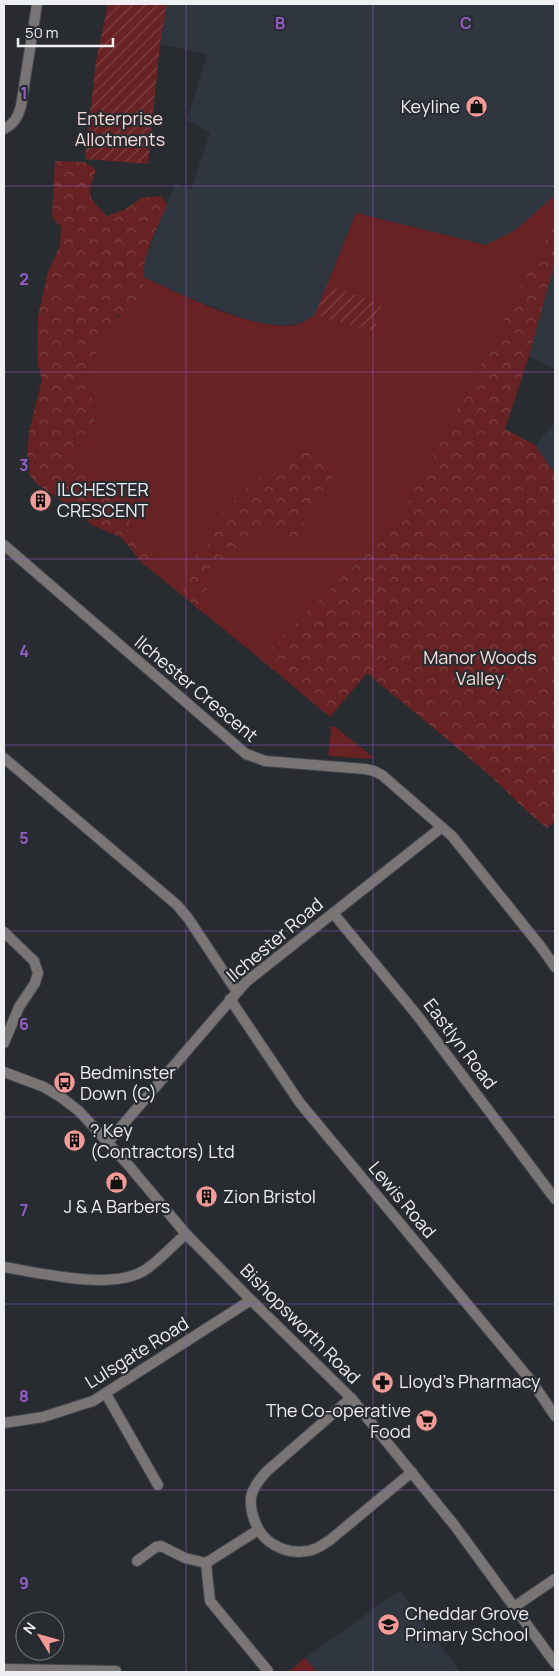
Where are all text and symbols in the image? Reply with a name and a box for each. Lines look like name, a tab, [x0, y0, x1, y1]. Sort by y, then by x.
text: B	[275, 12, 285, 34]
text: C	[460, 12, 472, 34]
scale bar	[18, 15, 112, 47]
text: 50 m	[25, 22, 59, 43]
text: 1	[20, 82, 28, 104]
place label: Keyline	[401, 94, 460, 118]
shop icon: Keyline	[464, 95, 488, 119]
park label: Enterprise Allotments	[75, 106, 165, 151]
text: 2	[19, 268, 29, 290]
text: 3	[19, 454, 29, 476]
place label: ILCHESTER CRESCENT	[57, 477, 149, 522]
building icon: ILCHESTER CRESCENT	[29, 488, 53, 512]
street label: Ilchester Crescent	[130, 630, 263, 747]
text: 4	[19, 640, 29, 662]
park label: Manor Woods Valley	[423, 645, 537, 690]
text: 5	[19, 827, 29, 849]
street label: Ilchester Road	[221, 892, 328, 987]
street label: Eastlyn Road	[419, 993, 503, 1094]
text: 6	[19, 1013, 29, 1035]
place label: Bedminster Down (C)	[80, 1060, 176, 1105]
bus stop icon: Bedminster Down (C)	[52, 1071, 76, 1095]
place label: ? Key (Contractors) Ltd	[90, 1118, 235, 1163]
building icon: ? Key (Contractors) Ltd	[62, 1129, 86, 1153]
street label: Lewis Road	[364, 1156, 442, 1243]
shop icon: J & A Barbers	[105, 1170, 129, 1194]
place label: Zion Bristol	[223, 1184, 316, 1208]
building icon: Zion Bristol	[195, 1185, 219, 1209]
place label: J & A Barbers	[64, 1194, 170, 1218]
text: 7	[20, 1199, 28, 1221]
street label: Bishopsworth Road	[235, 1258, 366, 1389]
street label: Lulsgate Road	[80, 1311, 193, 1394]
place label: Lloyd's Pharmacy	[399, 1369, 541, 1393]
pharmacy icon: Lloyd's Pharmacy	[371, 1370, 395, 1394]
text: 8	[19, 1385, 29, 1407]
place label: The Co-operative Food	[266, 1398, 411, 1443]
supermarket icon: The Co-operative Food	[415, 1409, 439, 1433]
text: 9	[19, 1572, 29, 1594]
place label: Cheddar Grove Primary School	[405, 1601, 529, 1646]
north arrow	[15, 1611, 65, 1661]
school or university icon: Cheddar Grove Primary School	[377, 1612, 401, 1636]
text: N	[19, 1618, 40, 1638]

